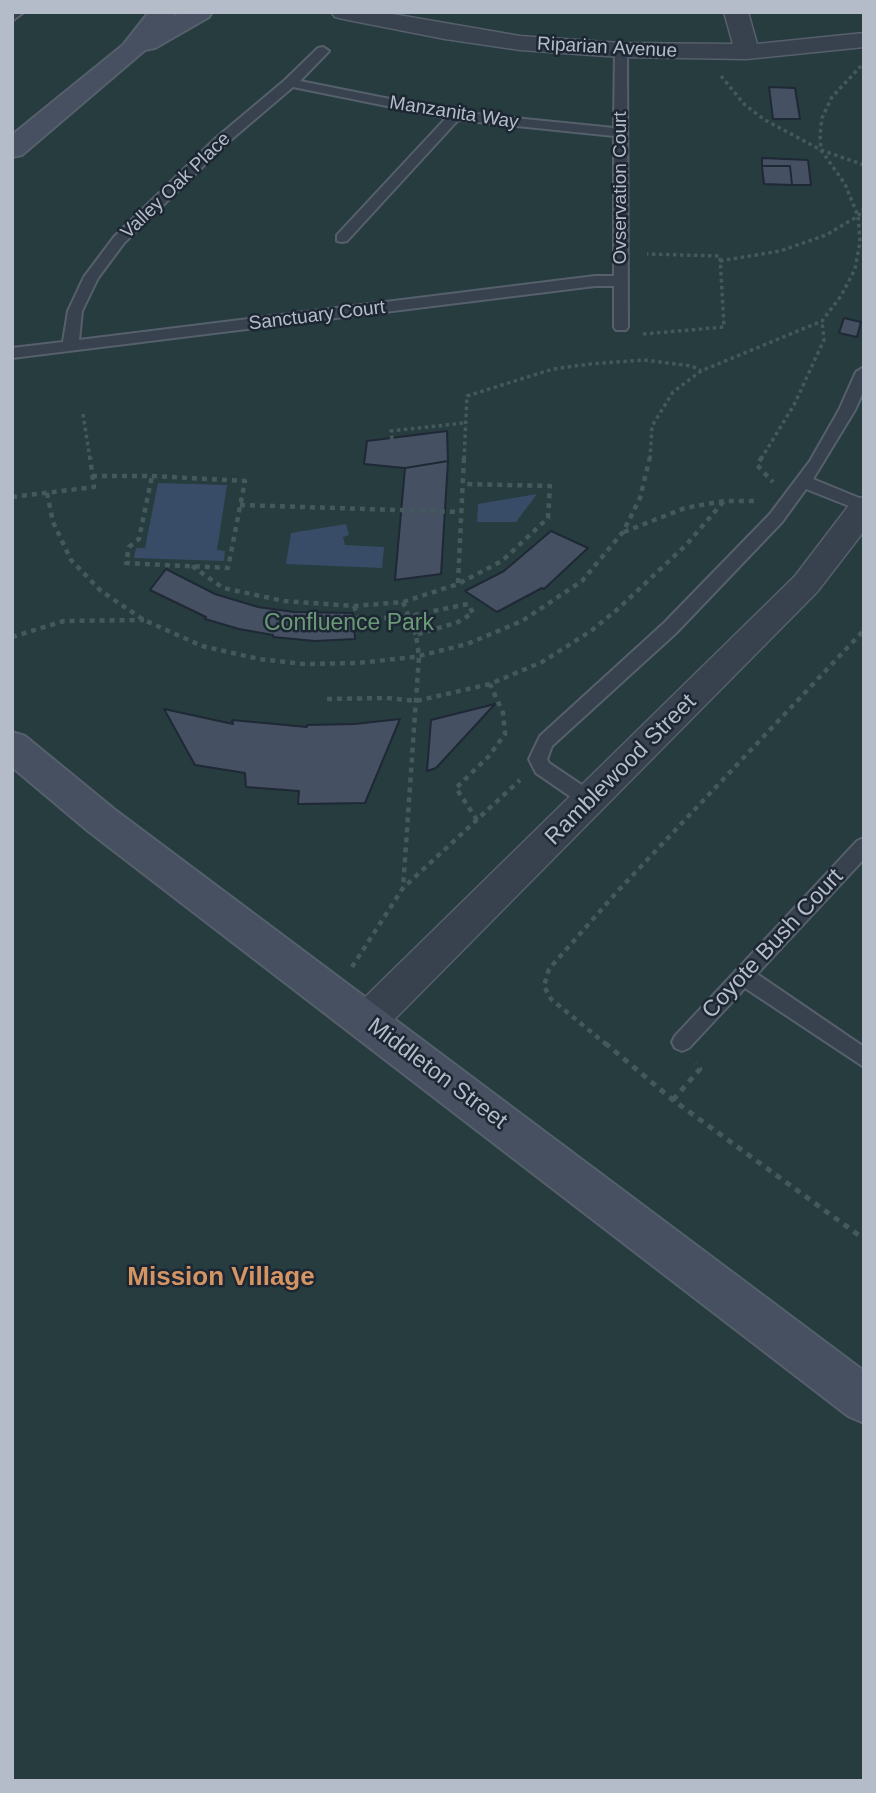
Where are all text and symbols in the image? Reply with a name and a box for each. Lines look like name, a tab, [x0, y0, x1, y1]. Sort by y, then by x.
street label: Riparian Avenue	[536, 33, 678, 63]
street label: Manzanita Way	[388, 92, 520, 134]
street label: Ovservation Court	[610, 111, 632, 265]
street label: Valley Oak Place	[117, 128, 235, 244]
street label: Sanctuary Court	[247, 296, 387, 336]
park label: Confluence Park	[264, 610, 434, 638]
street label: Ramblewood Street	[540, 689, 702, 851]
street label: Coyote Bush Court	[697, 864, 849, 1024]
street label: Middleton Street	[362, 1013, 512, 1135]
district label: Mission Village	[127, 1262, 315, 1294]

